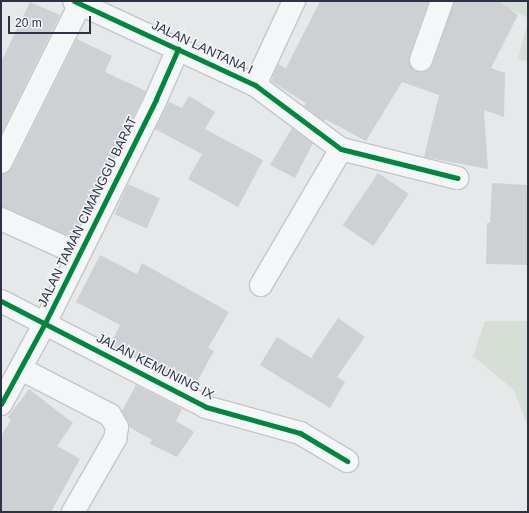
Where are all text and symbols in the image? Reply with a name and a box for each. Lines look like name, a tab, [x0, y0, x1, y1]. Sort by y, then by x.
scale bar	[10, 8, 93, 34]
text: 20 m	[15, 16, 42, 30]
street label: JALAN LANTANA I	[149, 18, 255, 78]
street label: JALAN TAMAN CIMANGGU BARAT	[35, 114, 141, 310]
street label: JALAN KEMUNING IX	[94, 331, 216, 403]

